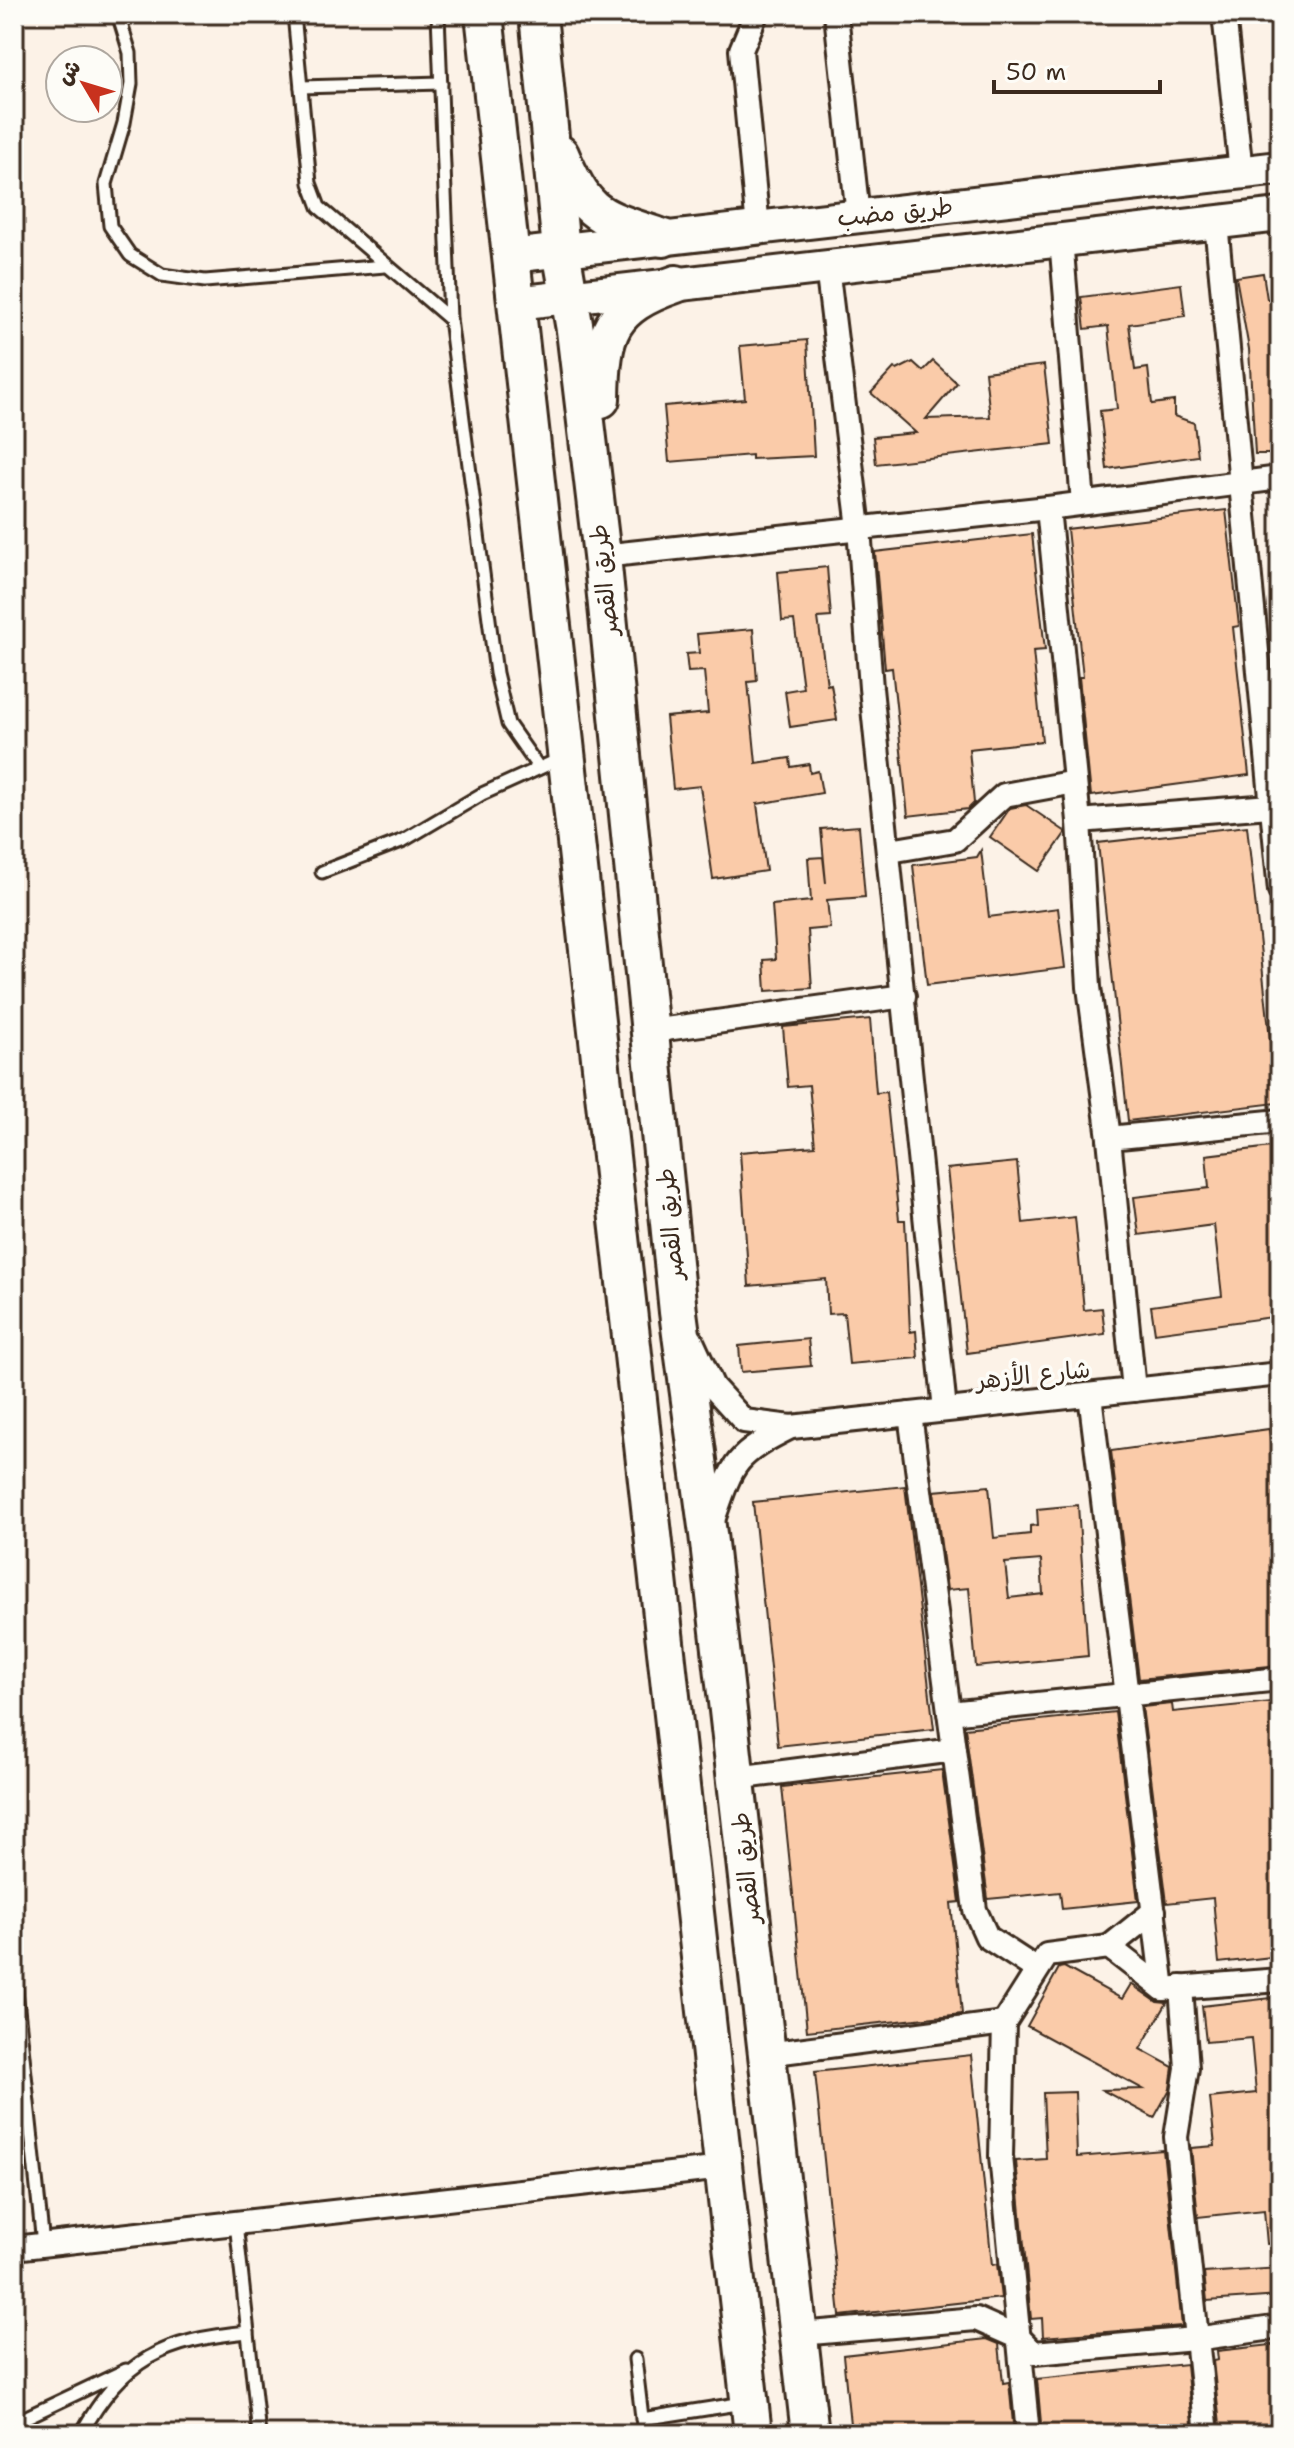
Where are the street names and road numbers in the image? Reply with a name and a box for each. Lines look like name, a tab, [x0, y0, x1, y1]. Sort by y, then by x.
street label: طريق مضب	[835, 190, 955, 234]
street label: طريق القصر	[582, 522, 626, 640]
street label: طريق القصر	[649, 1167, 691, 1283]
street label: شارع الأزهر	[972, 1352, 1092, 1398]
street label: طريق القصر	[724, 1810, 768, 1928]

